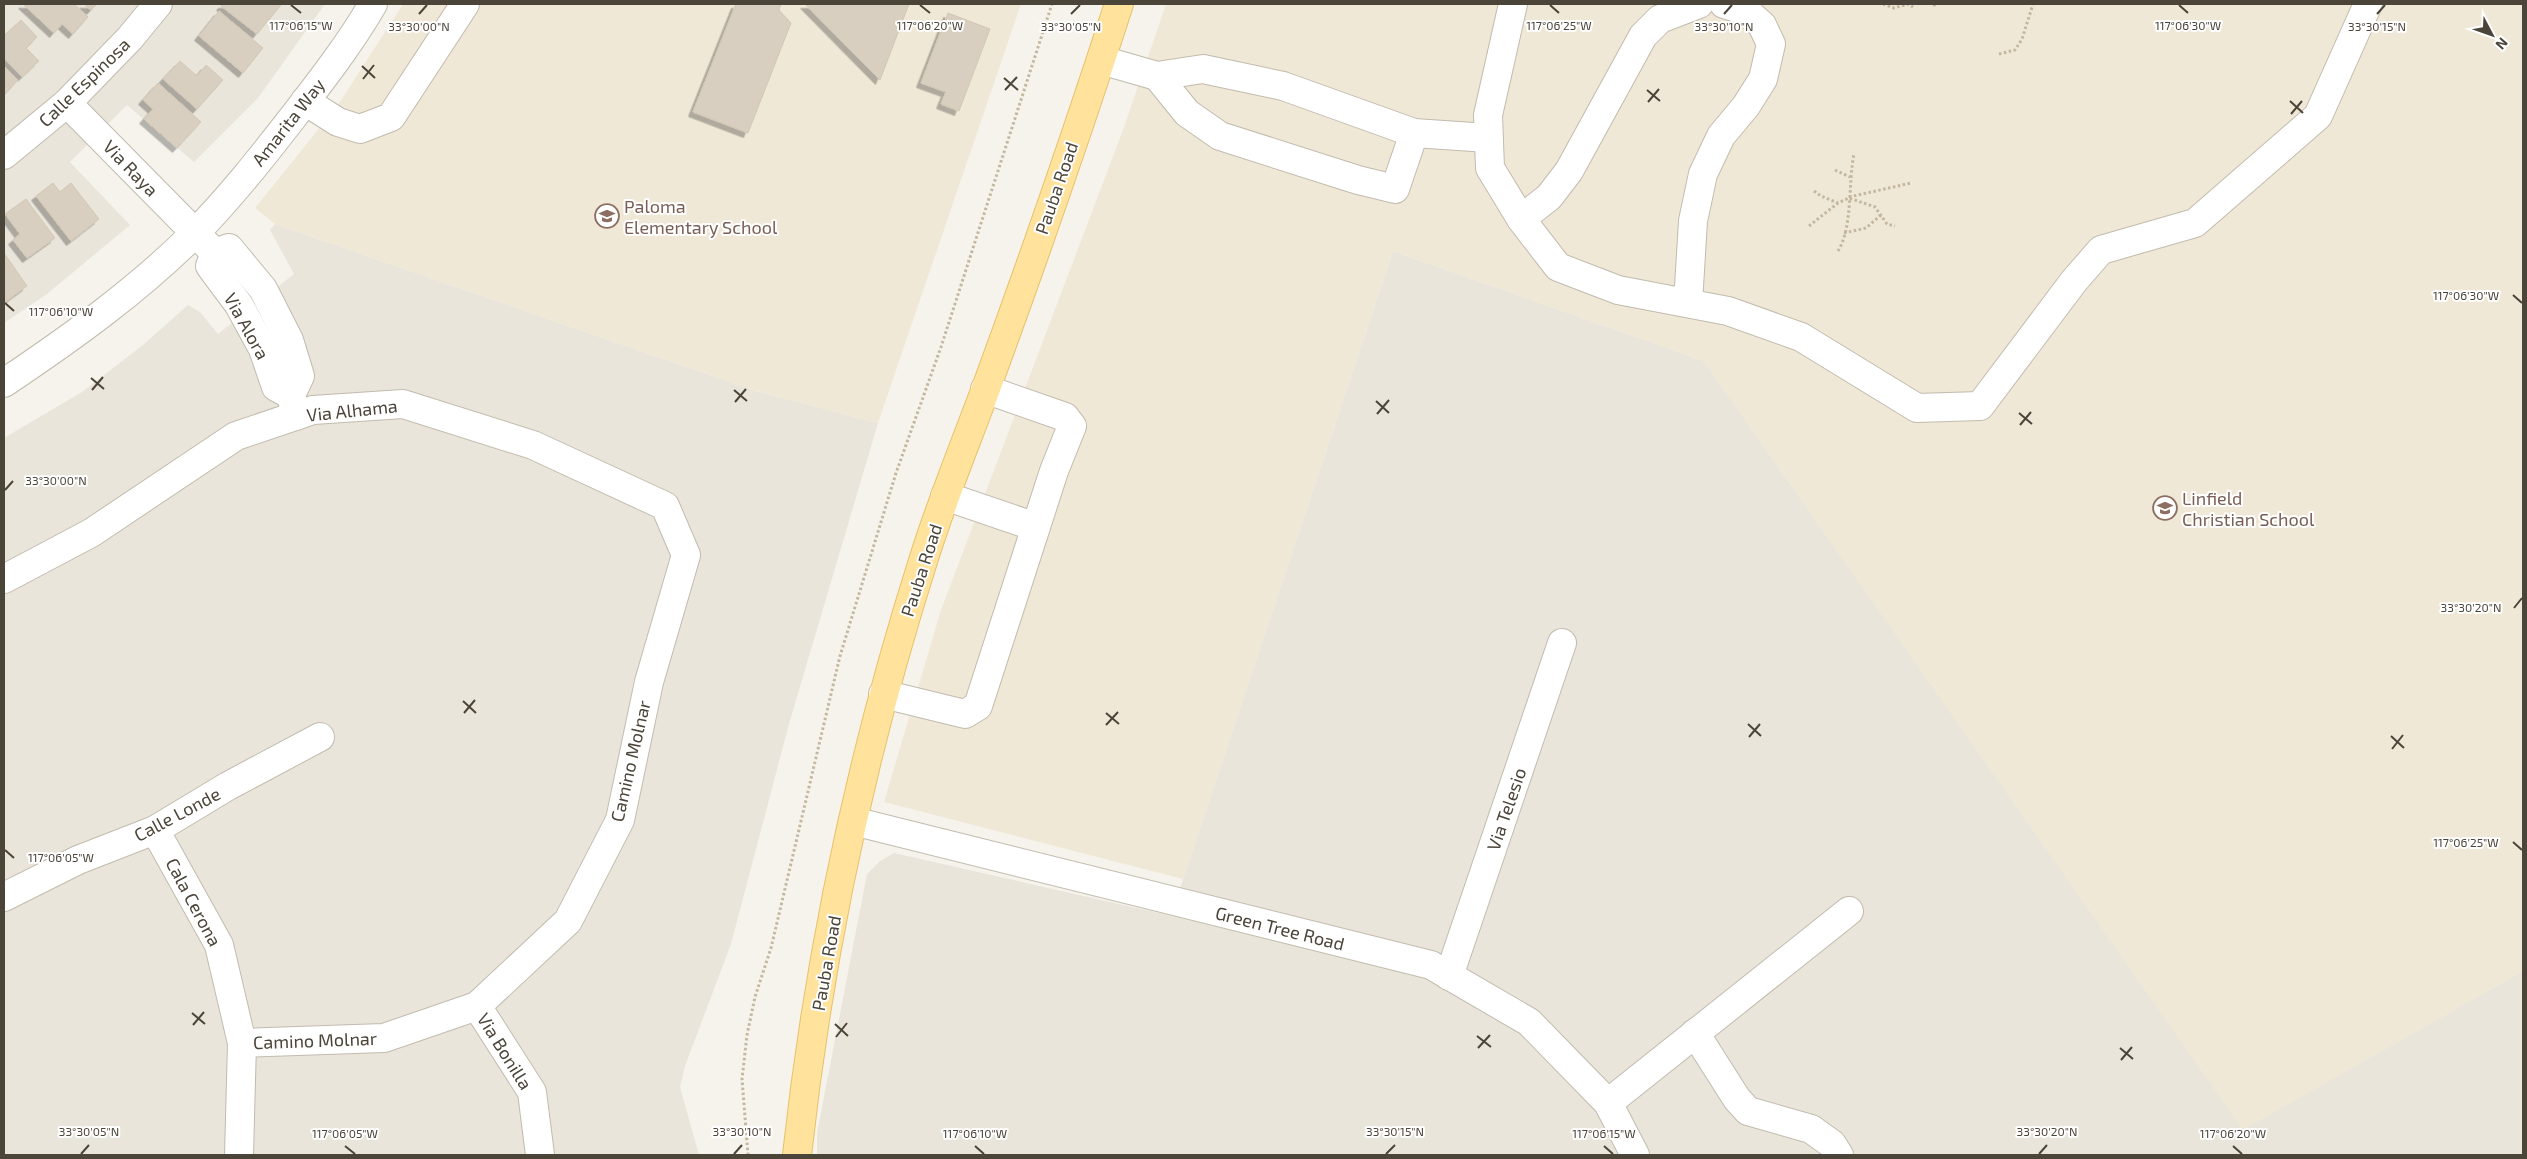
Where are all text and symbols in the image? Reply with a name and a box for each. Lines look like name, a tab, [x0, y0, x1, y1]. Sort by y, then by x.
north arrow	[2467, 10, 2517, 60]
text: 117°06'15"W	[269, 18, 333, 32]
text: 117°06'20"W	[897, 18, 963, 32]
text: 117°06'25"W	[1526, 18, 1592, 32]
text: 117°06'30"W	[2155, 18, 2221, 32]
text: 33°30'00"N	[388, 19, 450, 33]
text: 33°30'05"N	[1041, 19, 1101, 33]
text: 33°30'10"N	[1695, 19, 1753, 33]
text: 33°30'15"N	[2348, 19, 2406, 33]
street label: Calle Espinosa	[34, 33, 134, 131]
text: N	[2492, 34, 2512, 53]
street label: Amarita Way	[247, 73, 329, 170]
street label: Via Raya	[99, 135, 163, 201]
street label: Pauba Road	[1030, 139, 1082, 237]
place label: Paloma Elementary School	[624, 195, 778, 238]
school or university icon: Paloma Elementary School	[594, 203, 620, 229]
text: 117°06'30"W	[2433, 288, 2499, 302]
street label: Via Alora	[220, 289, 274, 363]
text: 117°06'10"W	[29, 304, 93, 318]
street label: Via Alhama	[305, 394, 399, 426]
text: 33°30'00"N	[25, 473, 87, 487]
place label: Linfield Christian School	[2182, 487, 2315, 530]
school or university icon: Linfield Christian School	[2152, 495, 2178, 521]
street label: Pauba Road	[896, 521, 946, 619]
text: 33°30'20"N	[2441, 600, 2501, 614]
street label: Camino Molnar	[605, 698, 655, 824]
street label: Via Telesio	[1482, 765, 1530, 853]
street label: Calle Londe	[130, 782, 224, 846]
text: 117°06'25"W	[2433, 835, 2499, 849]
text: 117°06'05"W	[28, 850, 94, 864]
street label: Cala Cerona	[162, 854, 226, 950]
street label: Green Tree Road	[1213, 901, 1347, 955]
street label: Pauba Road	[807, 914, 845, 1012]
street label: Via Bonilla	[473, 1009, 537, 1093]
street label: Camino Molnar	[253, 1027, 377, 1053]
text: 33°30'05"N	[59, 1124, 119, 1138]
text: 33°30'10"N	[713, 1124, 771, 1138]
text: 33°30'15"N	[1366, 1124, 1424, 1138]
text: 33°30'20"N	[2017, 1124, 2077, 1138]
text: 117°06'05"W	[312, 1126, 378, 1140]
text: 117°06'10"W	[943, 1126, 1007, 1140]
text: 117°06'15"W	[1572, 1126, 1636, 1140]
text: 117°06'20"W	[2200, 1126, 2266, 1140]

